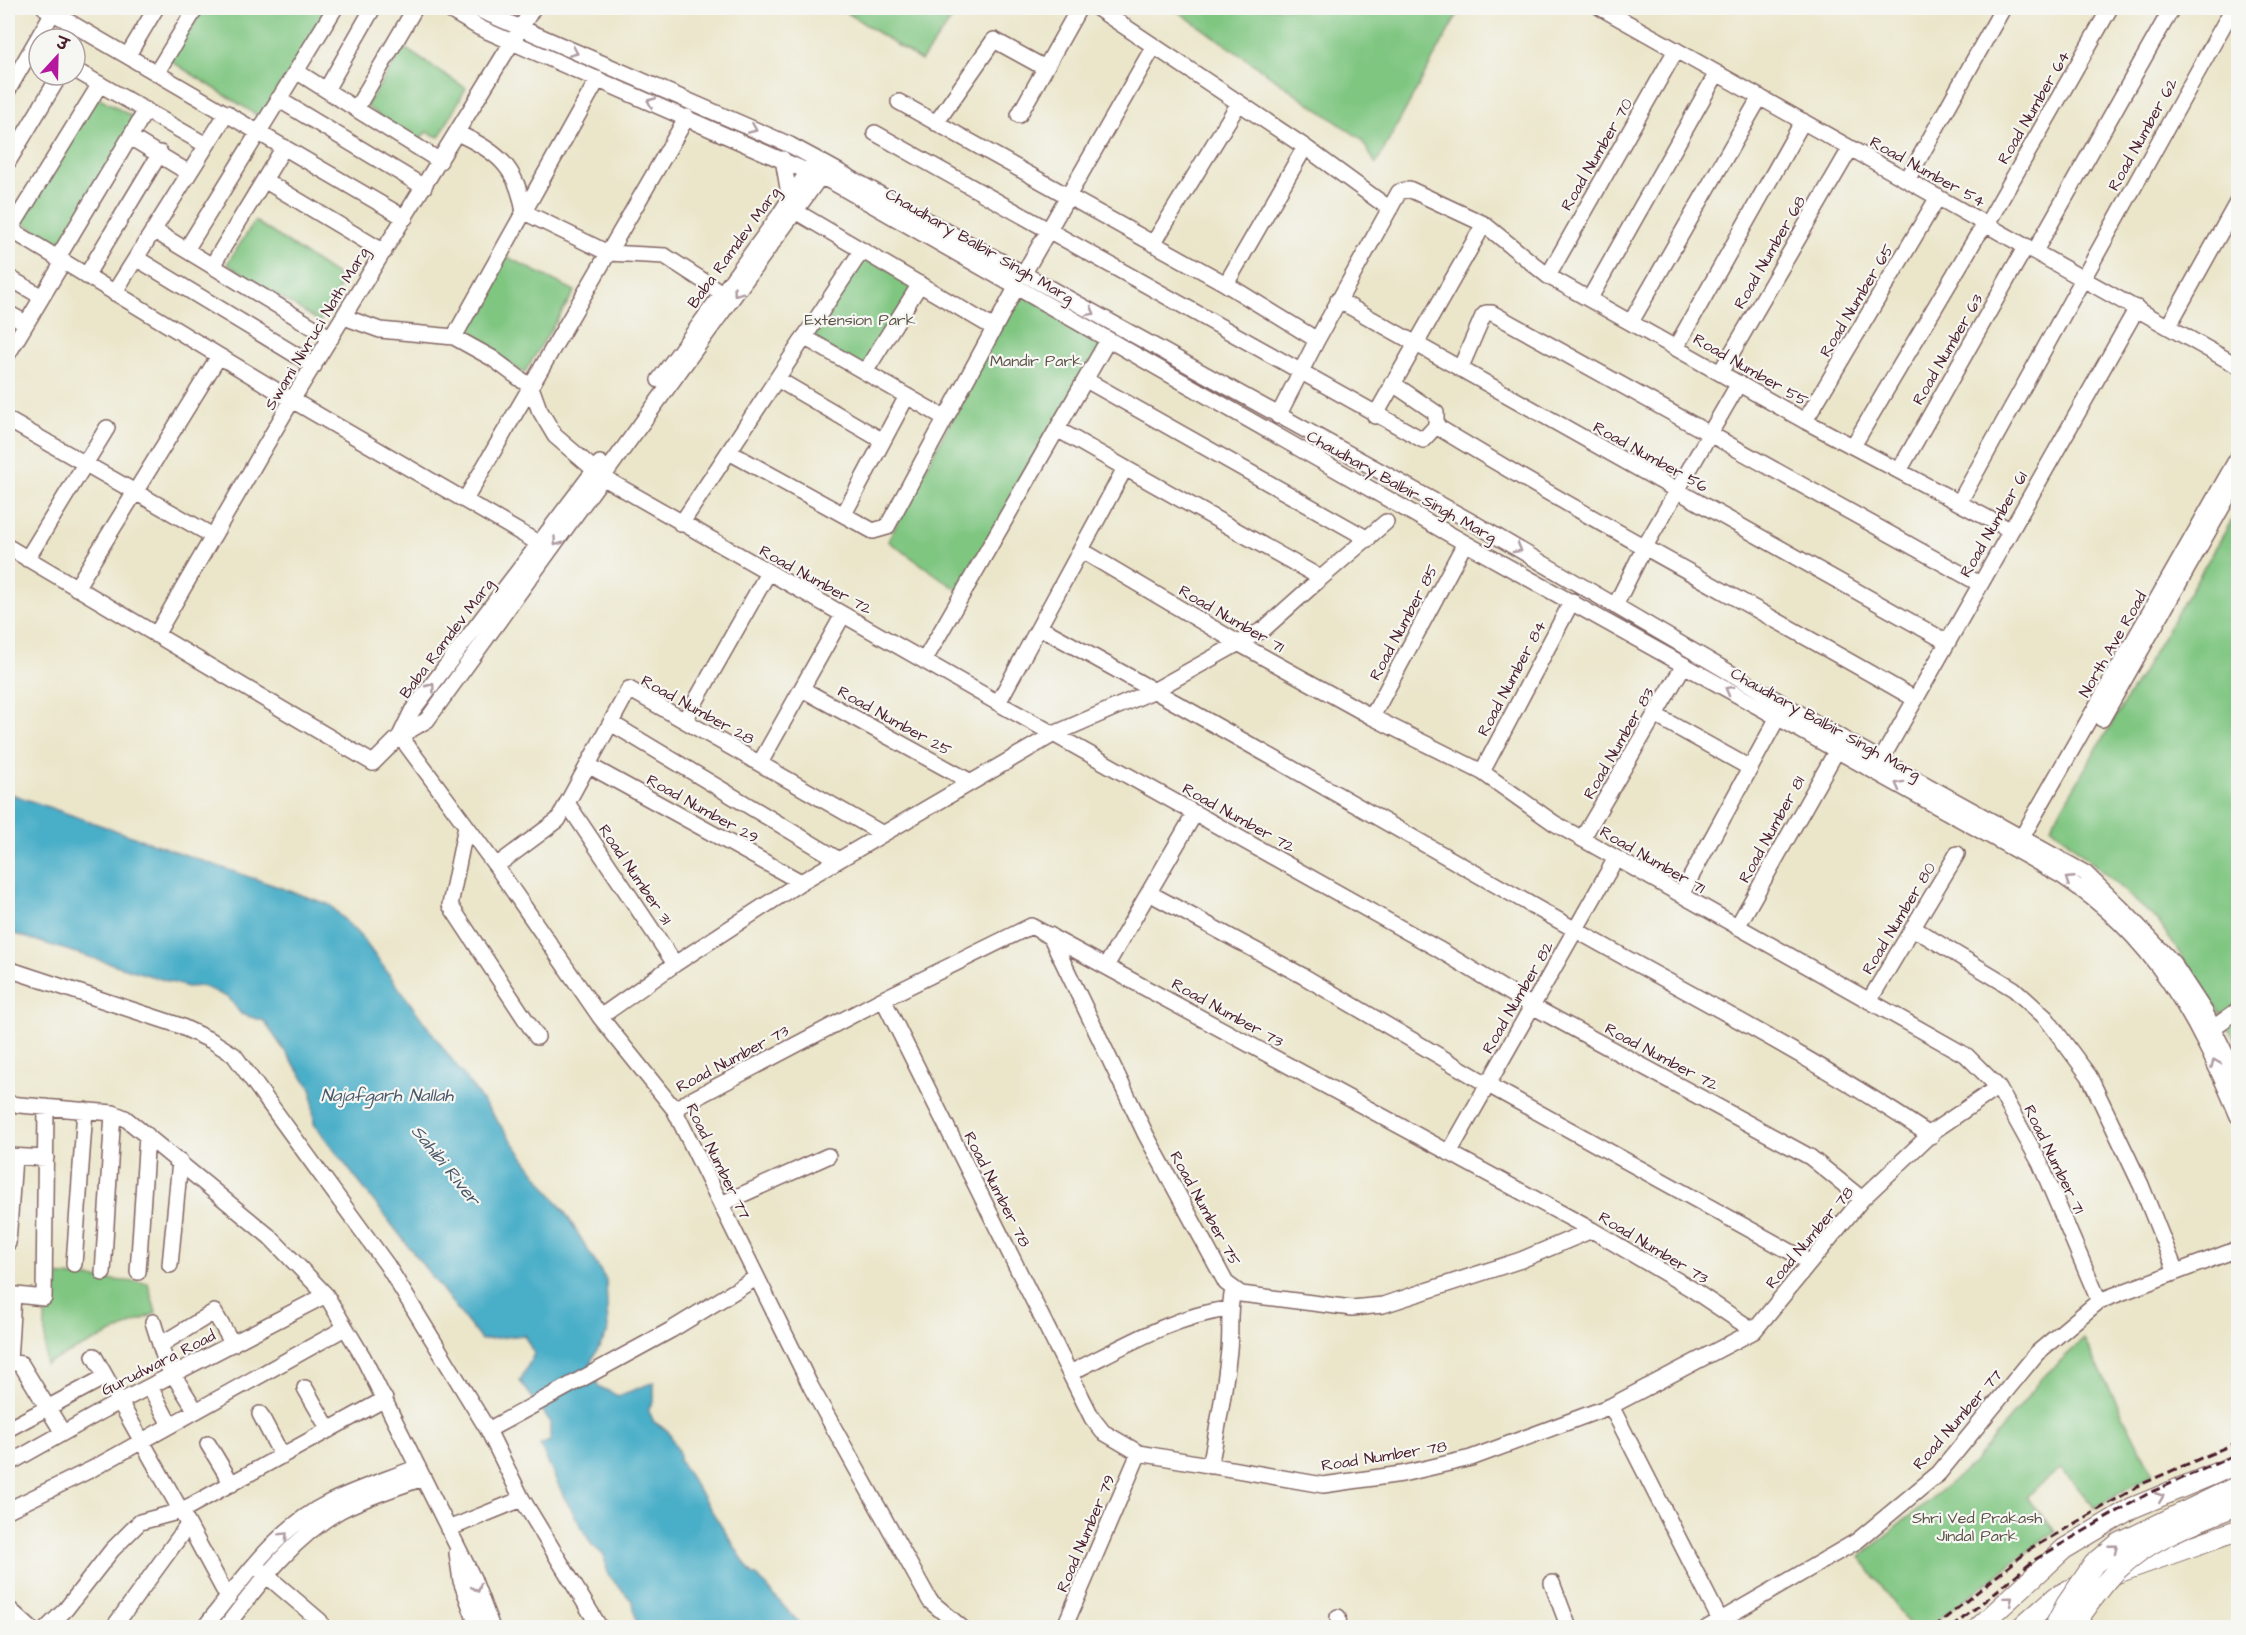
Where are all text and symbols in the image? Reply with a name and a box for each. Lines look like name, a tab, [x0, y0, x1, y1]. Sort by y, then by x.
north arrow	[27, 27, 87, 87]
text: उ	[51, 31, 73, 57]
one-way arrow	[568, 45, 579, 57]
street label: Road Number 64	[1992, 47, 2075, 168]
street label: Road Number 62	[2103, 74, 2183, 195]
street label: Road Number 70	[1556, 94, 1638, 215]
one-way arrow	[647, 97, 658, 109]
one-way arrow	[747, 122, 758, 134]
street label: Road Number 54	[1866, 131, 1989, 213]
street label: Baba Ramdev Marg	[682, 182, 786, 313]
street label: Chaudhary Balbir Singh Marg	[881, 183, 1078, 310]
street label: Road Number 68	[1729, 192, 1811, 313]
street label: Road Number 65	[1814, 239, 1900, 361]
street label: Swami Nivruci Nath Marg	[259, 243, 375, 415]
one-way arrow	[734, 285, 745, 296]
street label: Road Number 63	[1907, 290, 1989, 409]
one-way arrow	[1085, 304, 1095, 316]
park label: Extension Park	[805, 309, 916, 331]
street label: Road Number 55	[1689, 328, 1813, 412]
park label: Mandir Park	[990, 350, 1082, 372]
street label: Road Number 56	[1589, 416, 1712, 498]
street label: Chaudhary Balbir Singh Marg	[1302, 425, 1501, 549]
street label: Road Number 61	[1955, 468, 2033, 581]
one-way arrow	[553, 536, 564, 547]
street label: Road Number 72	[755, 540, 876, 620]
one-way arrow	[1512, 542, 1522, 554]
street label: Road Number 85	[1364, 560, 1444, 684]
street label: Baba Ramdev Marg	[394, 574, 500, 704]
street label: Road Number 71	[1175, 580, 1288, 658]
street label: North Ave Road	[2074, 587, 2152, 702]
street label: Road Number 84	[1472, 617, 1552, 740]
street label: Chaudhary Balbir Singh Marg	[1726, 662, 1925, 786]
street label: Road Number 28	[637, 670, 758, 750]
street label: Road Number 25	[834, 680, 956, 762]
one-way arrow	[423, 683, 434, 694]
street label: Road Number 83	[1578, 684, 1660, 803]
one-way arrow	[1725, 685, 1735, 697]
street label: Road Number 29	[643, 769, 762, 849]
street label: Road Number 81	[1733, 772, 1810, 887]
street label: Road Number 72	[1178, 778, 1299, 858]
one-way arrow	[1895, 781, 1905, 792]
street label: Road Number 31	[593, 820, 677, 929]
street label: Road Number 71	[1596, 821, 1709, 899]
street label: Road Number 80	[1857, 858, 1941, 979]
one-way arrow	[2065, 876, 2076, 887]
street label: Road Number 82	[1477, 937, 1559, 1058]
street label: Road Number 73	[1168, 973, 1287, 1053]
street label: Road Number 72	[1601, 1018, 1722, 1096]
street label: Road Number 73	[672, 1020, 793, 1098]
one-way arrow	[2210, 1058, 2222, 1069]
water label: Najafgarh Nallah	[321, 1083, 454, 1109]
street label: Road Number 77	[681, 1100, 756, 1223]
street label: Road Number 71	[2018, 1101, 2090, 1218]
water label: Sahibi River	[405, 1120, 487, 1212]
street label: Road Number 78	[959, 1128, 1036, 1251]
street label: Road Number 75	[1165, 1147, 1246, 1270]
street label: Road Number 78	[1761, 1182, 1859, 1293]
street label: Road Number 73	[1594, 1206, 1713, 1289]
street label: Gurudwara Road	[98, 1325, 219, 1401]
street label: Road Number 77	[1908, 1365, 2008, 1475]
street label: Road Number 78	[1320, 1435, 1449, 1477]
street label: Road Number 79	[1051, 1471, 1121, 1595]
one-way arrow	[2154, 1492, 2165, 1504]
park label: Shri Ved Prakash Jindal Park	[1912, 1507, 2042, 1547]
one-way arrow	[278, 1532, 288, 1543]
one-way arrow	[2107, 1544, 2118, 1555]
one-way arrow	[469, 1582, 482, 1592]
one-way arrow	[2002, 1596, 2013, 1607]

